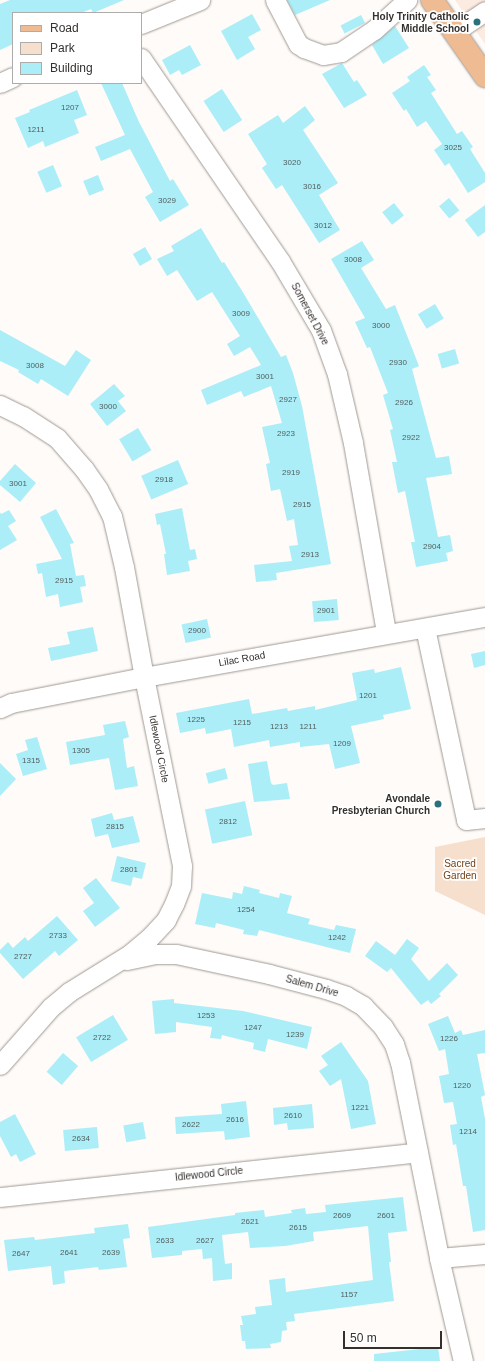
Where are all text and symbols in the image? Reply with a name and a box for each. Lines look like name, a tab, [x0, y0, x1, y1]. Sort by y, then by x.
place label: Holy Trinity Catholic Middle School	[372, 10, 469, 34]
legend	[12, 12, 142, 84]
marker: Holy Trinity Catholic Middle School	[472, 17, 482, 27]
text: Road	[50, 21, 79, 35]
text: Park	[50, 41, 75, 55]
text: Building	[50, 61, 93, 75]
house number: 1207	[61, 103, 79, 113]
house number: 1211	[27, 125, 45, 135]
house number: 3025	[444, 143, 462, 153]
house number: 3020	[283, 158, 301, 168]
house number: 3016	[303, 182, 321, 192]
house number: 3029	[158, 196, 176, 206]
house number: 3012	[314, 221, 332, 231]
house number: 3008	[344, 255, 362, 265]
street label: Somerset Drive	[289, 281, 331, 347]
house number: 3009	[232, 309, 250, 319]
house number: 3000	[372, 321, 390, 331]
house number: 2930	[389, 358, 407, 368]
house number: 3008	[26, 361, 44, 371]
house number: 3001	[256, 372, 274, 382]
house number: 2927	[279, 395, 297, 405]
house number: 2926	[395, 398, 413, 408]
house number: 3000	[99, 402, 117, 412]
house number: 2923	[277, 429, 295, 439]
house number: 2922	[402, 433, 420, 443]
house number: 2919	[282, 468, 300, 478]
house number: 2918	[155, 475, 173, 485]
house number: 3001	[9, 479, 27, 489]
house number: 2915	[293, 500, 311, 510]
house number: 2904	[423, 542, 441, 552]
house number: 2913	[301, 550, 319, 560]
house number: 2915	[55, 576, 73, 586]
house number: 2901	[317, 606, 335, 616]
house number: 2900	[188, 626, 206, 636]
street label: Lilac Road	[218, 649, 266, 669]
house number: 1201	[359, 691, 377, 701]
street label: Idlewood Circle	[147, 714, 171, 784]
house number: 1225	[187, 715, 205, 725]
house number: 1215	[233, 718, 251, 728]
house number: 1213	[270, 722, 288, 732]
house number: 1211	[299, 722, 317, 732]
house number: 1209	[333, 739, 351, 749]
house number: 1305	[72, 746, 90, 756]
house number: 1315	[22, 756, 40, 766]
place label: Avondale Presbyterian Church	[332, 792, 430, 816]
marker: Avondale Presbyterian Church	[433, 799, 443, 809]
house number: 2812	[219, 817, 237, 827]
house number: 2815	[106, 822, 124, 832]
park label: Sacred Garden	[443, 857, 477, 880]
house number: 2801	[120, 865, 138, 875]
house number: 1254	[237, 905, 255, 915]
house number: 2733	[49, 931, 67, 941]
house number: 1242	[328, 933, 346, 943]
house number: 2727	[14, 952, 32, 962]
street label: Salem Drive	[284, 973, 340, 999]
house number: 1253	[197, 1011, 215, 1021]
house number: 1247	[244, 1023, 262, 1033]
house number: 1239	[286, 1030, 304, 1040]
house number: 2722	[93, 1033, 111, 1043]
house number: 1226	[440, 1034, 458, 1044]
house number: 1220	[453, 1081, 471, 1091]
house number: 1221	[351, 1103, 369, 1113]
house number: 2610	[284, 1111, 302, 1121]
house number: 2616	[226, 1115, 244, 1125]
house number: 2622	[182, 1120, 200, 1130]
house number: 1214	[459, 1127, 477, 1137]
house number: 2634	[72, 1134, 90, 1144]
street label: Idlewood Circle	[174, 1164, 244, 1184]
house number: 2609	[333, 1211, 351, 1221]
house number: 2601	[377, 1211, 395, 1221]
house number: 2621	[241, 1217, 259, 1227]
house number: 2615	[289, 1223, 307, 1233]
house number: 2633	[156, 1236, 174, 1246]
house number: 2627	[196, 1236, 214, 1246]
house number: 2641	[60, 1248, 78, 1258]
house number: 2639	[102, 1248, 120, 1258]
house number: 2647	[12, 1249, 30, 1259]
house number: 1157	[340, 1290, 358, 1300]
scale bar	[345, 1323, 444, 1349]
text: 50 m	[350, 1331, 377, 1345]

